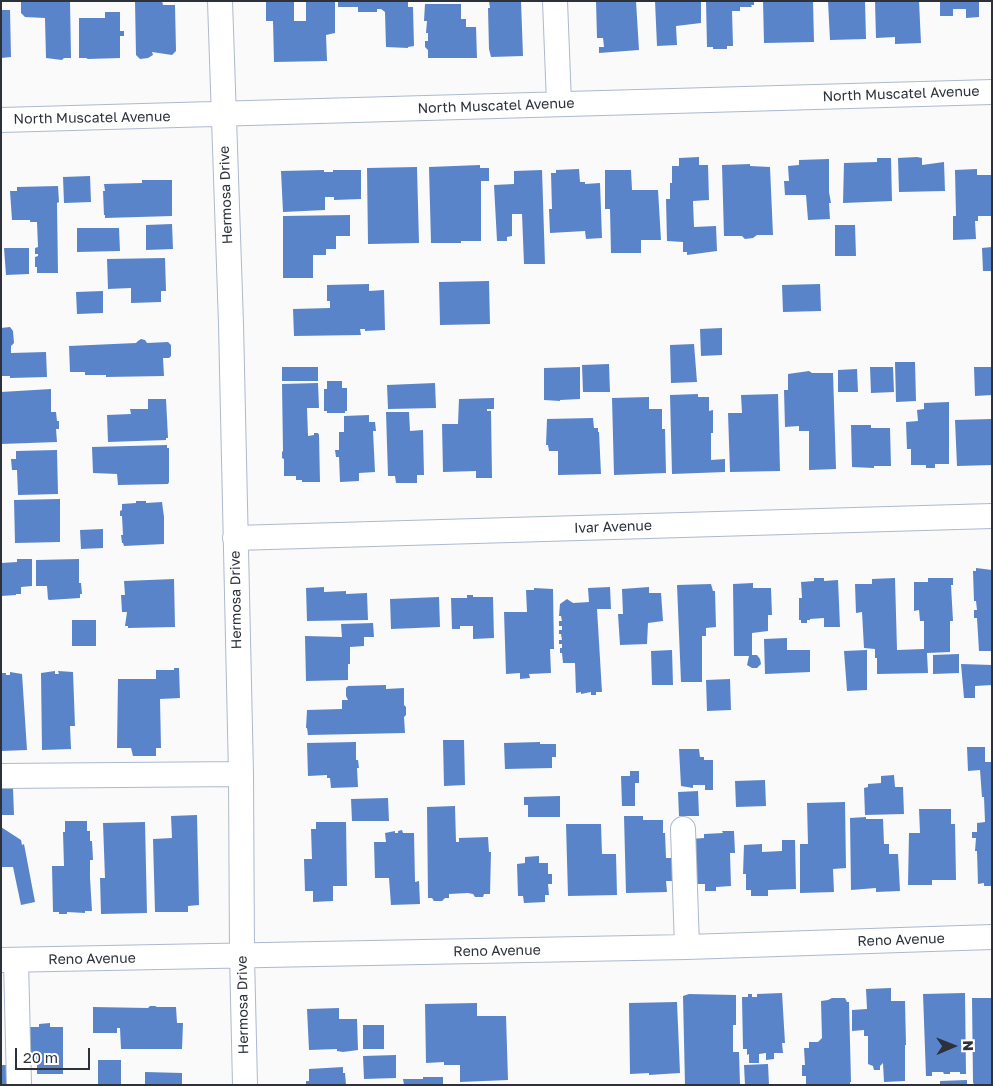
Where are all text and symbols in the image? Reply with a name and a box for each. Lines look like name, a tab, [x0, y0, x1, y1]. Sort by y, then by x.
street label: North Muscatel Avenue	[822, 83, 980, 105]
street label: North Muscatel Avenue	[417, 95, 575, 117]
street label: North Muscatel Avenue	[13, 108, 171, 128]
street label: Hermosa Drive	[216, 145, 236, 245]
street label: Ivar Avenue	[574, 517, 652, 537]
street label: Hermosa Drive	[227, 551, 245, 649]
street label: Reno Avenue	[857, 930, 945, 950]
street label: Reno Avenue	[453, 942, 541, 960]
street label: Reno Avenue	[48, 950, 136, 968]
street label: Hermosa Drive	[234, 956, 252, 1054]
north arrow	[928, 1021, 978, 1071]
scale bar	[18, 1038, 92, 1070]
text: N	[960, 1040, 977, 1051]
text: 20 m	[23, 1048, 58, 1066]

